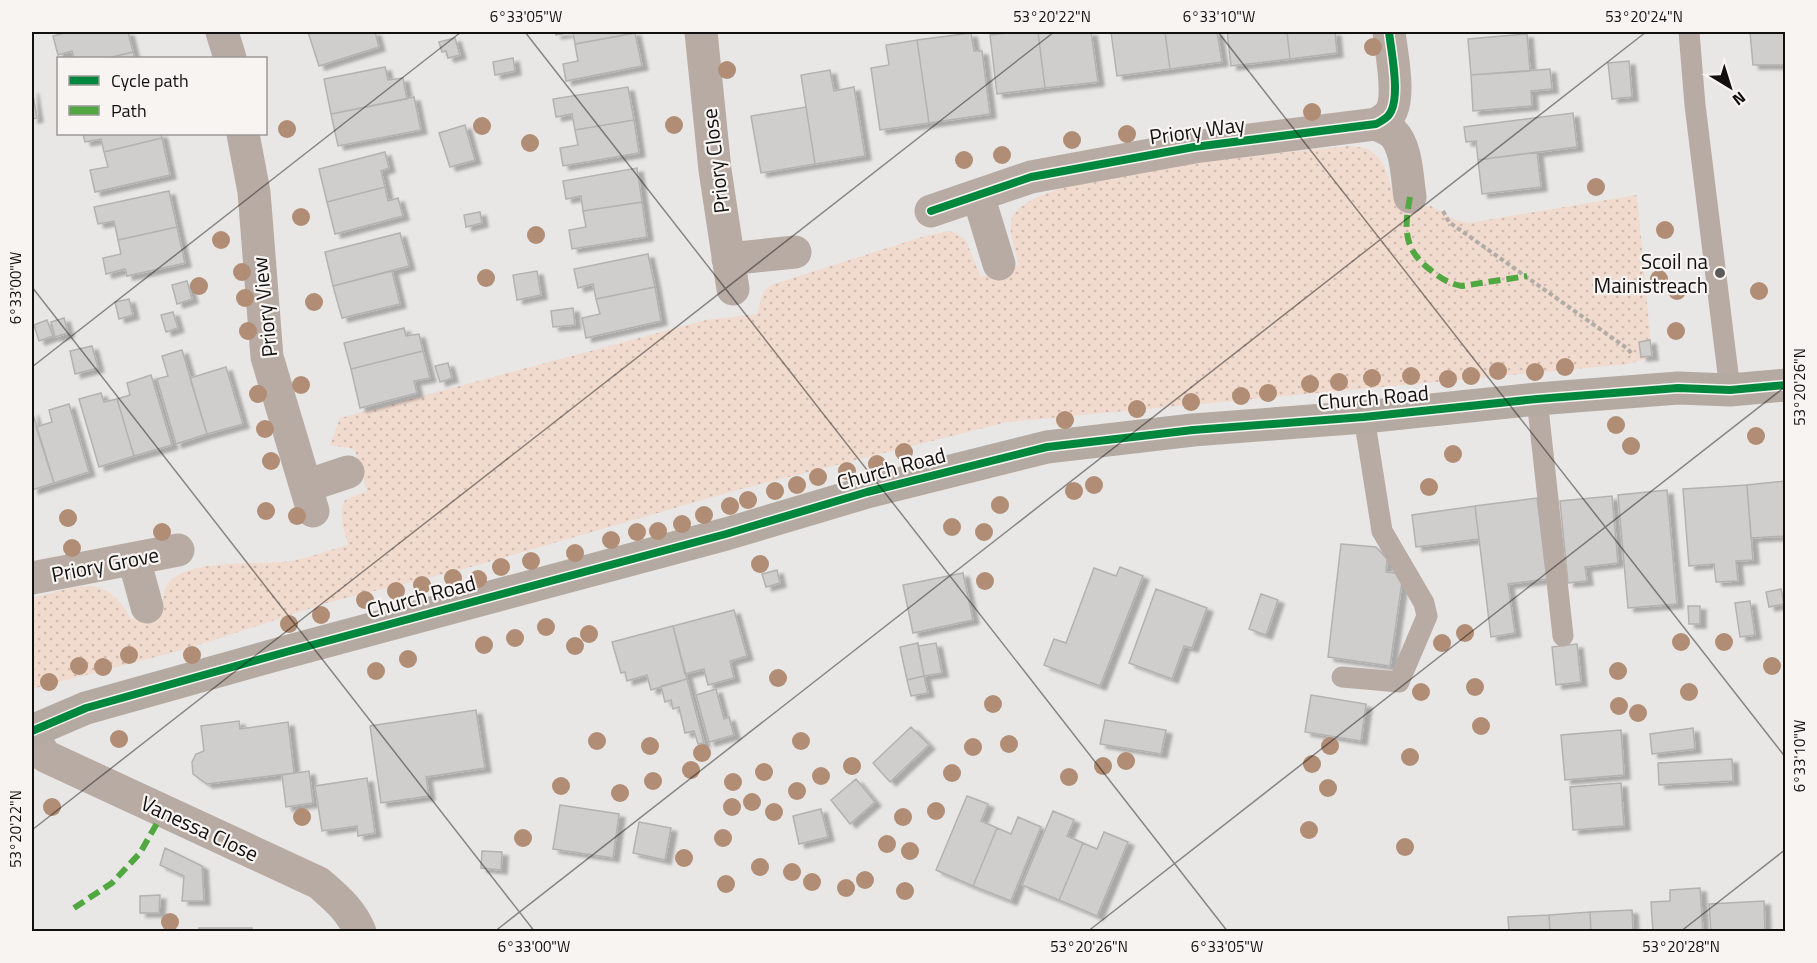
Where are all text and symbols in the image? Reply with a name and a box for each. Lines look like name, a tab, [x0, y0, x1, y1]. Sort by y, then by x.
text: 6°33'05"W	[490, 5, 562, 28]
text: 53°20'22"N	[1013, 5, 1091, 28]
text: 6°33'10"W	[1183, 5, 1255, 28]
text: 53°20'24"N	[1605, 5, 1683, 28]
legend	[57, 57, 267, 135]
north arrow	[1700, 57, 1760, 117]
text: Cycle path	[111, 67, 189, 94]
text: N	[1727, 86, 1751, 112]
text: Path	[111, 97, 147, 124]
street label: Priory Close	[693, 107, 737, 215]
street label: Priory Way	[1147, 107, 1247, 153]
place label: Scoil na Mainistreach	[1594, 245, 1708, 301]
text: 6°33'00"W	[4, 252, 27, 324]
street label: Priory View	[243, 255, 285, 359]
marker: Scoil na Mainistreach	[1713, 266, 1727, 280]
text: 53°20'26"N	[1788, 348, 1811, 426]
street label: Church Road	[1316, 376, 1430, 418]
street label: Church Road	[833, 438, 949, 498]
street label: Priory Grove	[49, 538, 161, 590]
street label: Church Road	[363, 566, 479, 626]
text: 6°33'10"W	[1788, 720, 1811, 792]
street label: Vanessa Close	[136, 787, 264, 869]
text: 53°20'22"N	[4, 790, 27, 868]
text: 6°33'00"W	[498, 935, 570, 958]
text: 53°20'26"N	[1050, 935, 1128, 958]
text: 6°33'05"W	[1191, 935, 1263, 958]
text: 53°20'28"N	[1642, 935, 1720, 958]

